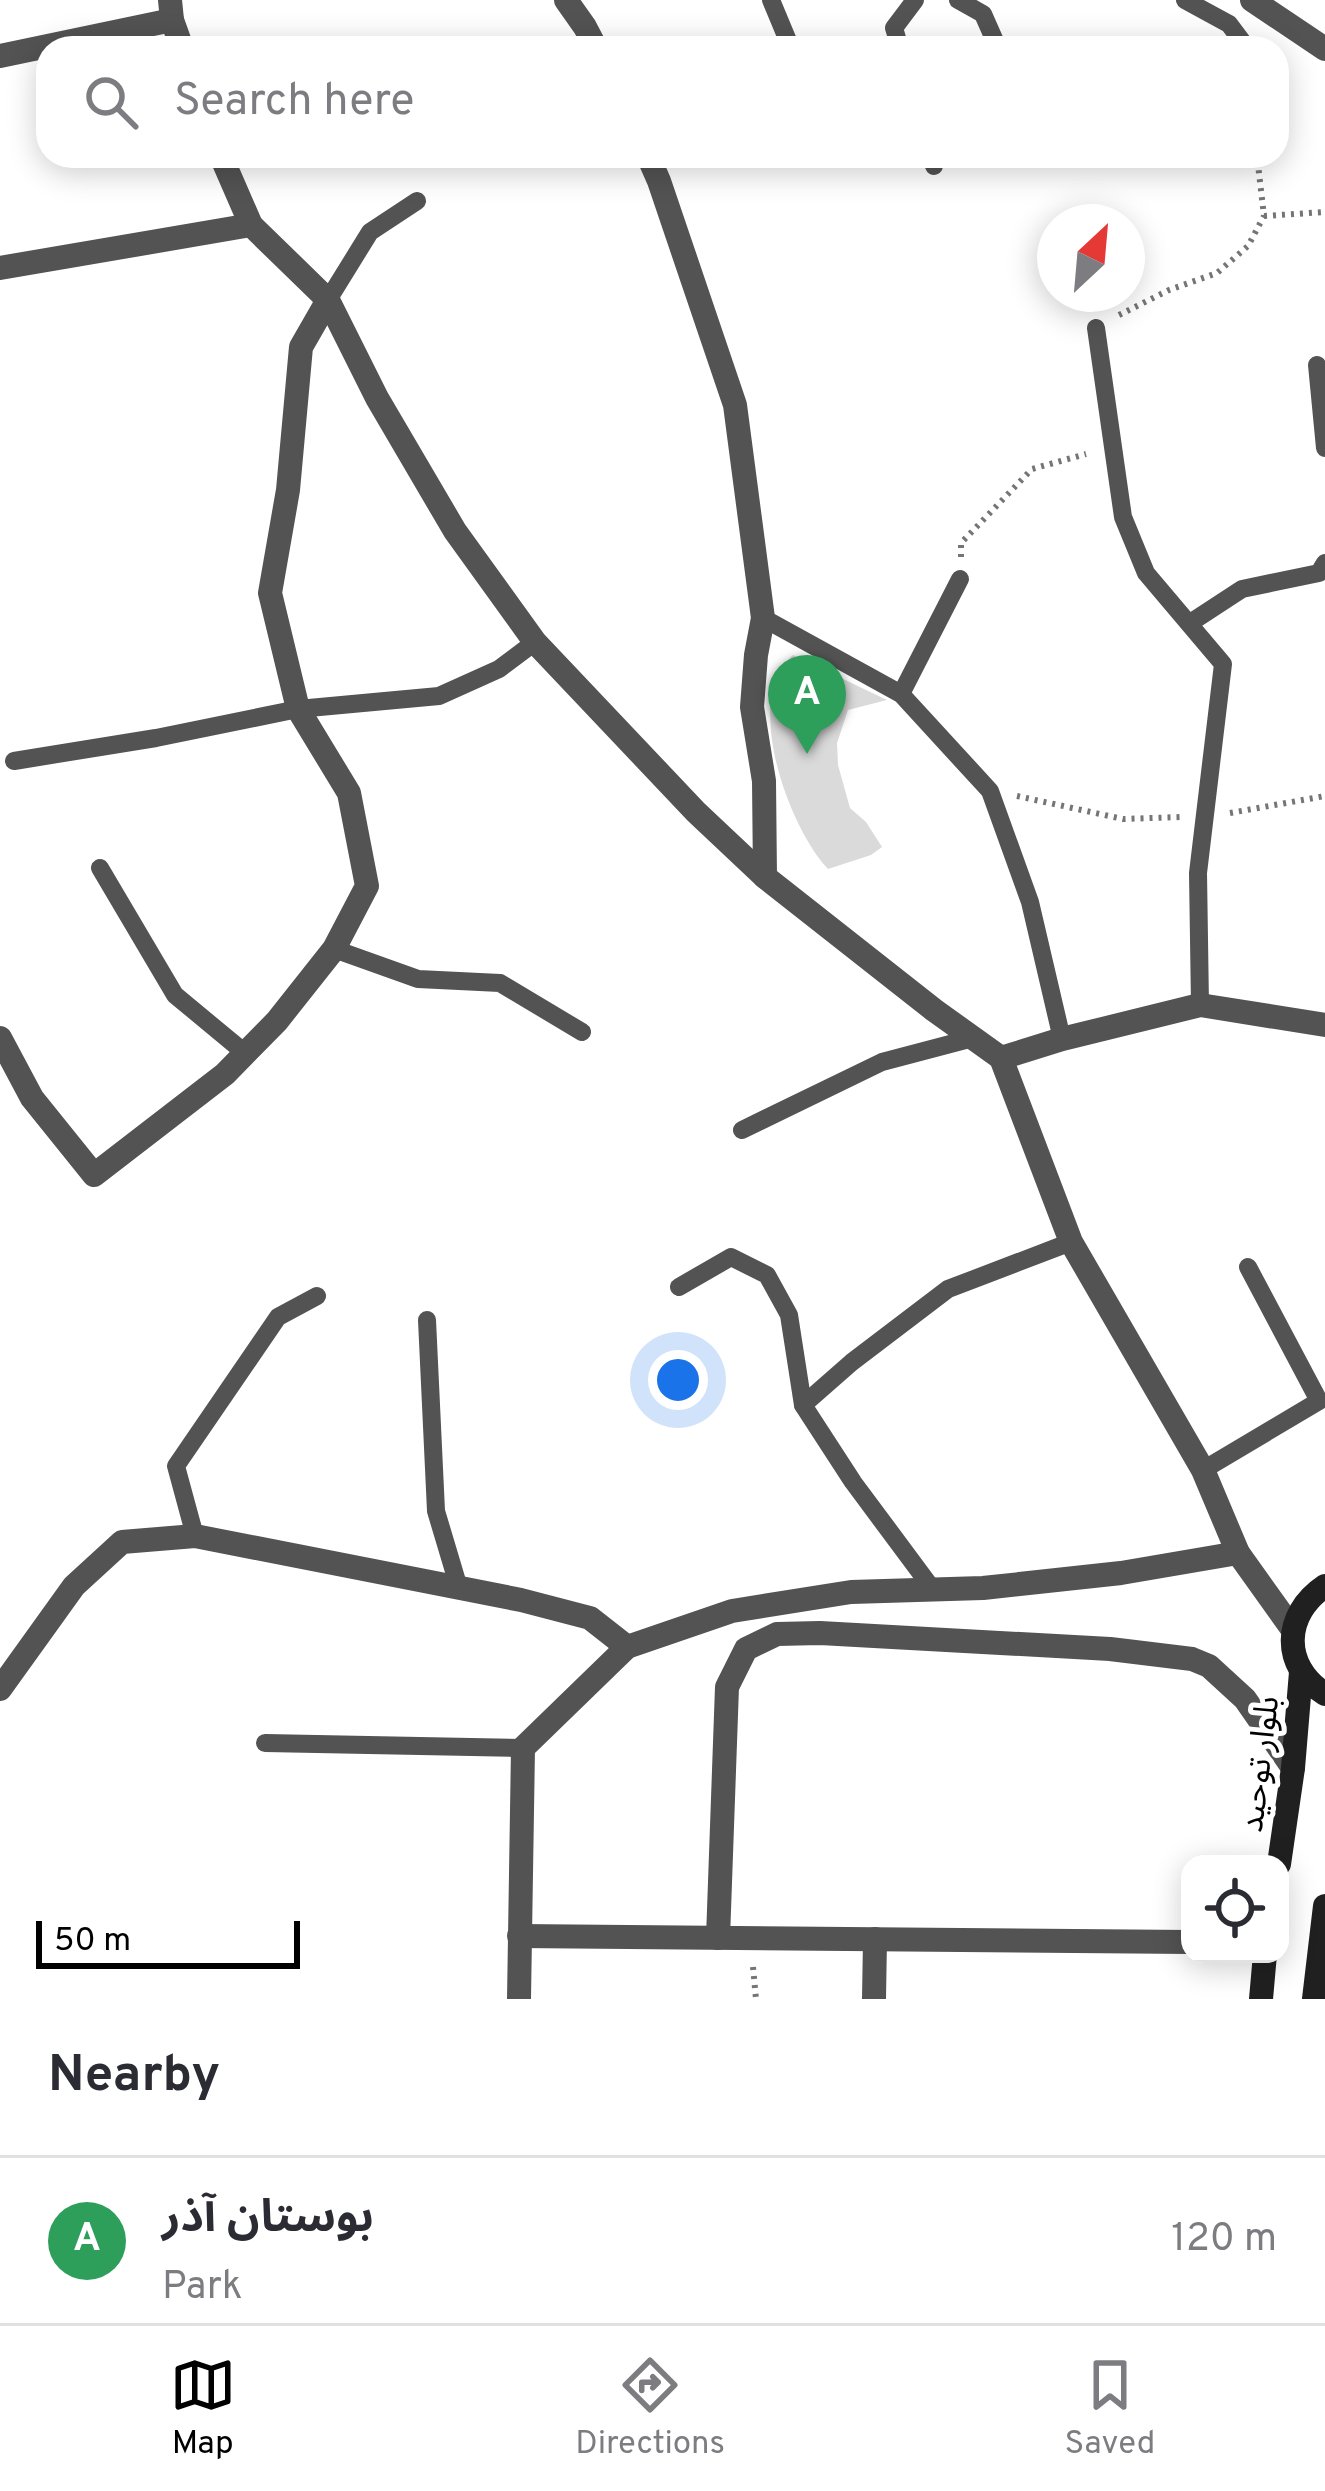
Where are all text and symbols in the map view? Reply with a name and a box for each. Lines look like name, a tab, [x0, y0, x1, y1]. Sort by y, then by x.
search box	[36, 36, 1289, 168]
icon: search	[78, 69, 144, 135]
text: Search here	[174, 74, 414, 131]
north arrow	[1037, 204, 1145, 312]
pin: A	[768, 655, 846, 754]
your location	[648, 1350, 708, 1410]
street label: بلوار توحید	[1233, 1694, 1291, 1835]
map controls	[1181, 1855, 1289, 1963]
button: locate	[1181, 1855, 1289, 1963]
scale bar	[36, 1915, 300, 1968]
text: 50 m	[54, 1921, 131, 1963]
text: Nearby	[48, 2045, 220, 2110]
text: بوستان آذر	[162, 2191, 374, 2248]
text: A	[73, 2216, 101, 2265]
text: 120 m	[1171, 2216, 1277, 2265]
text: Park	[162, 2264, 243, 2313]
tab: Map	[170, 2352, 236, 2466]
tab: Directions	[575, 2352, 725, 2466]
tab: Saved	[1065, 2352, 1155, 2466]

